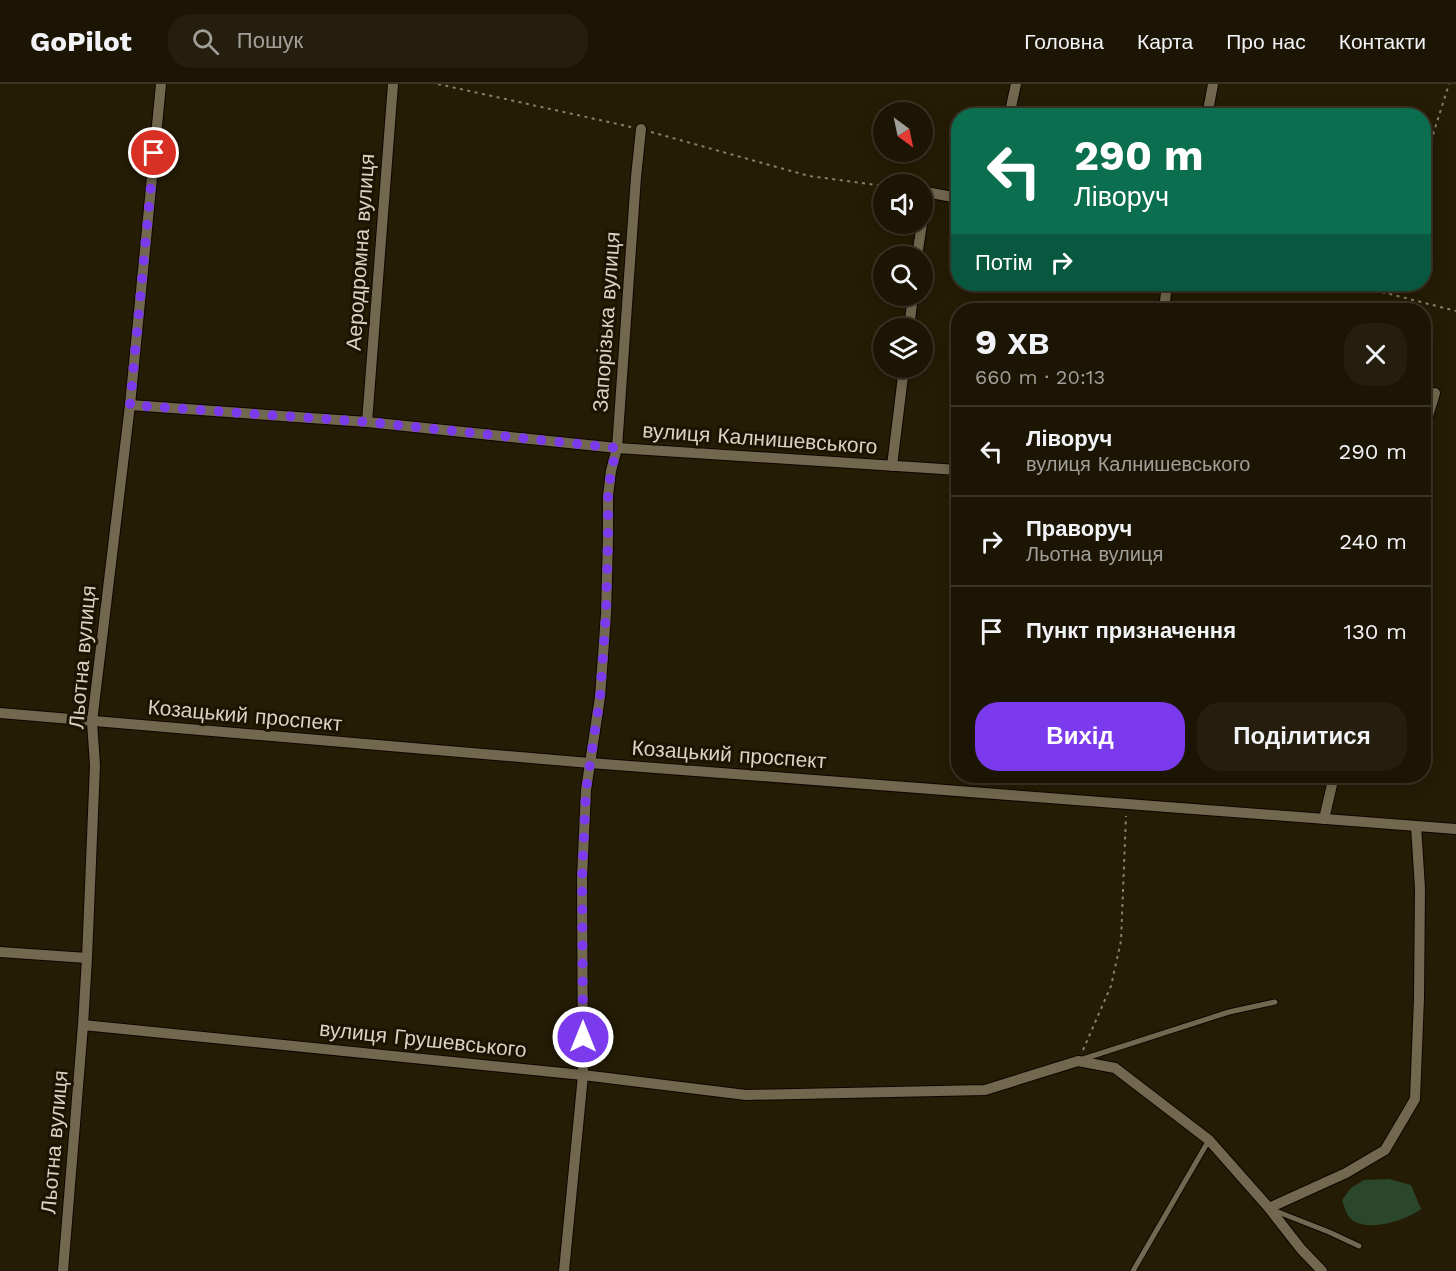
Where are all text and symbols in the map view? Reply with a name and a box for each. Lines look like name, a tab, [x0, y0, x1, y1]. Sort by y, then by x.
search box	[168, 14, 588, 68]
text: GoPilot	[30, 25, 132, 58]
icon: search	[189, 25, 222, 58]
text: Пошук	[237, 28, 303, 53]
text: Головна	[1024, 29, 1104, 54]
text: Карта	[1137, 29, 1193, 54]
text: Про нас	[1226, 29, 1306, 54]
text: Контакти	[1339, 29, 1426, 54]
north arrow	[873, 102, 933, 162]
map controls	[873, 102, 933, 378]
pin	[128, 127, 179, 178]
text: 290 m	[1074, 131, 1204, 180]
icon: left	[975, 132, 1053, 210]
icon: arrive	[137, 136, 170, 169]
street label: Аеродромна вулиця	[341, 153, 379, 351]
button: sound	[873, 174, 933, 234]
text: Ліворуч	[1074, 181, 1169, 213]
street label: Запорізька вулиця	[587, 231, 625, 413]
button: search	[873, 246, 933, 306]
icon: right	[1045, 246, 1078, 279]
text: Потім	[975, 250, 1033, 275]
button: layers	[873, 318, 933, 378]
text: 9 хв	[975, 321, 1050, 363]
button: close	[1344, 323, 1407, 386]
text: 660 m · 20:13	[975, 365, 1105, 389]
street label: вулиця Калнишевського	[642, 417, 878, 459]
text: Ліворуч	[1026, 426, 1112, 451]
icon: left	[975, 435, 1008, 468]
text: 290 m	[1338, 439, 1407, 464]
text: вулиця Калнишевського	[1026, 452, 1250, 476]
text: Праворуч	[1026, 516, 1132, 541]
icon: right	[975, 525, 1008, 558]
text: 240 m	[1339, 529, 1407, 554]
text: Льотна вулиця	[1026, 542, 1163, 566]
street label: Льотна вулиця	[63, 584, 101, 730]
icon: arrive	[975, 615, 1008, 648]
text: Пункт призначення	[1026, 618, 1236, 643]
text: 130 m	[1343, 619, 1407, 644]
street label: Козацький проспект	[147, 694, 344, 736]
button: Вихід	[975, 702, 1185, 771]
button: Поділитися	[1197, 702, 1407, 771]
street label: Козацький проспект	[631, 735, 828, 773]
position arrow	[551, 1005, 615, 1069]
street label: вулиця Грушевського	[318, 1016, 528, 1062]
street label: Льотна вулиця	[35, 1069, 73, 1215]

